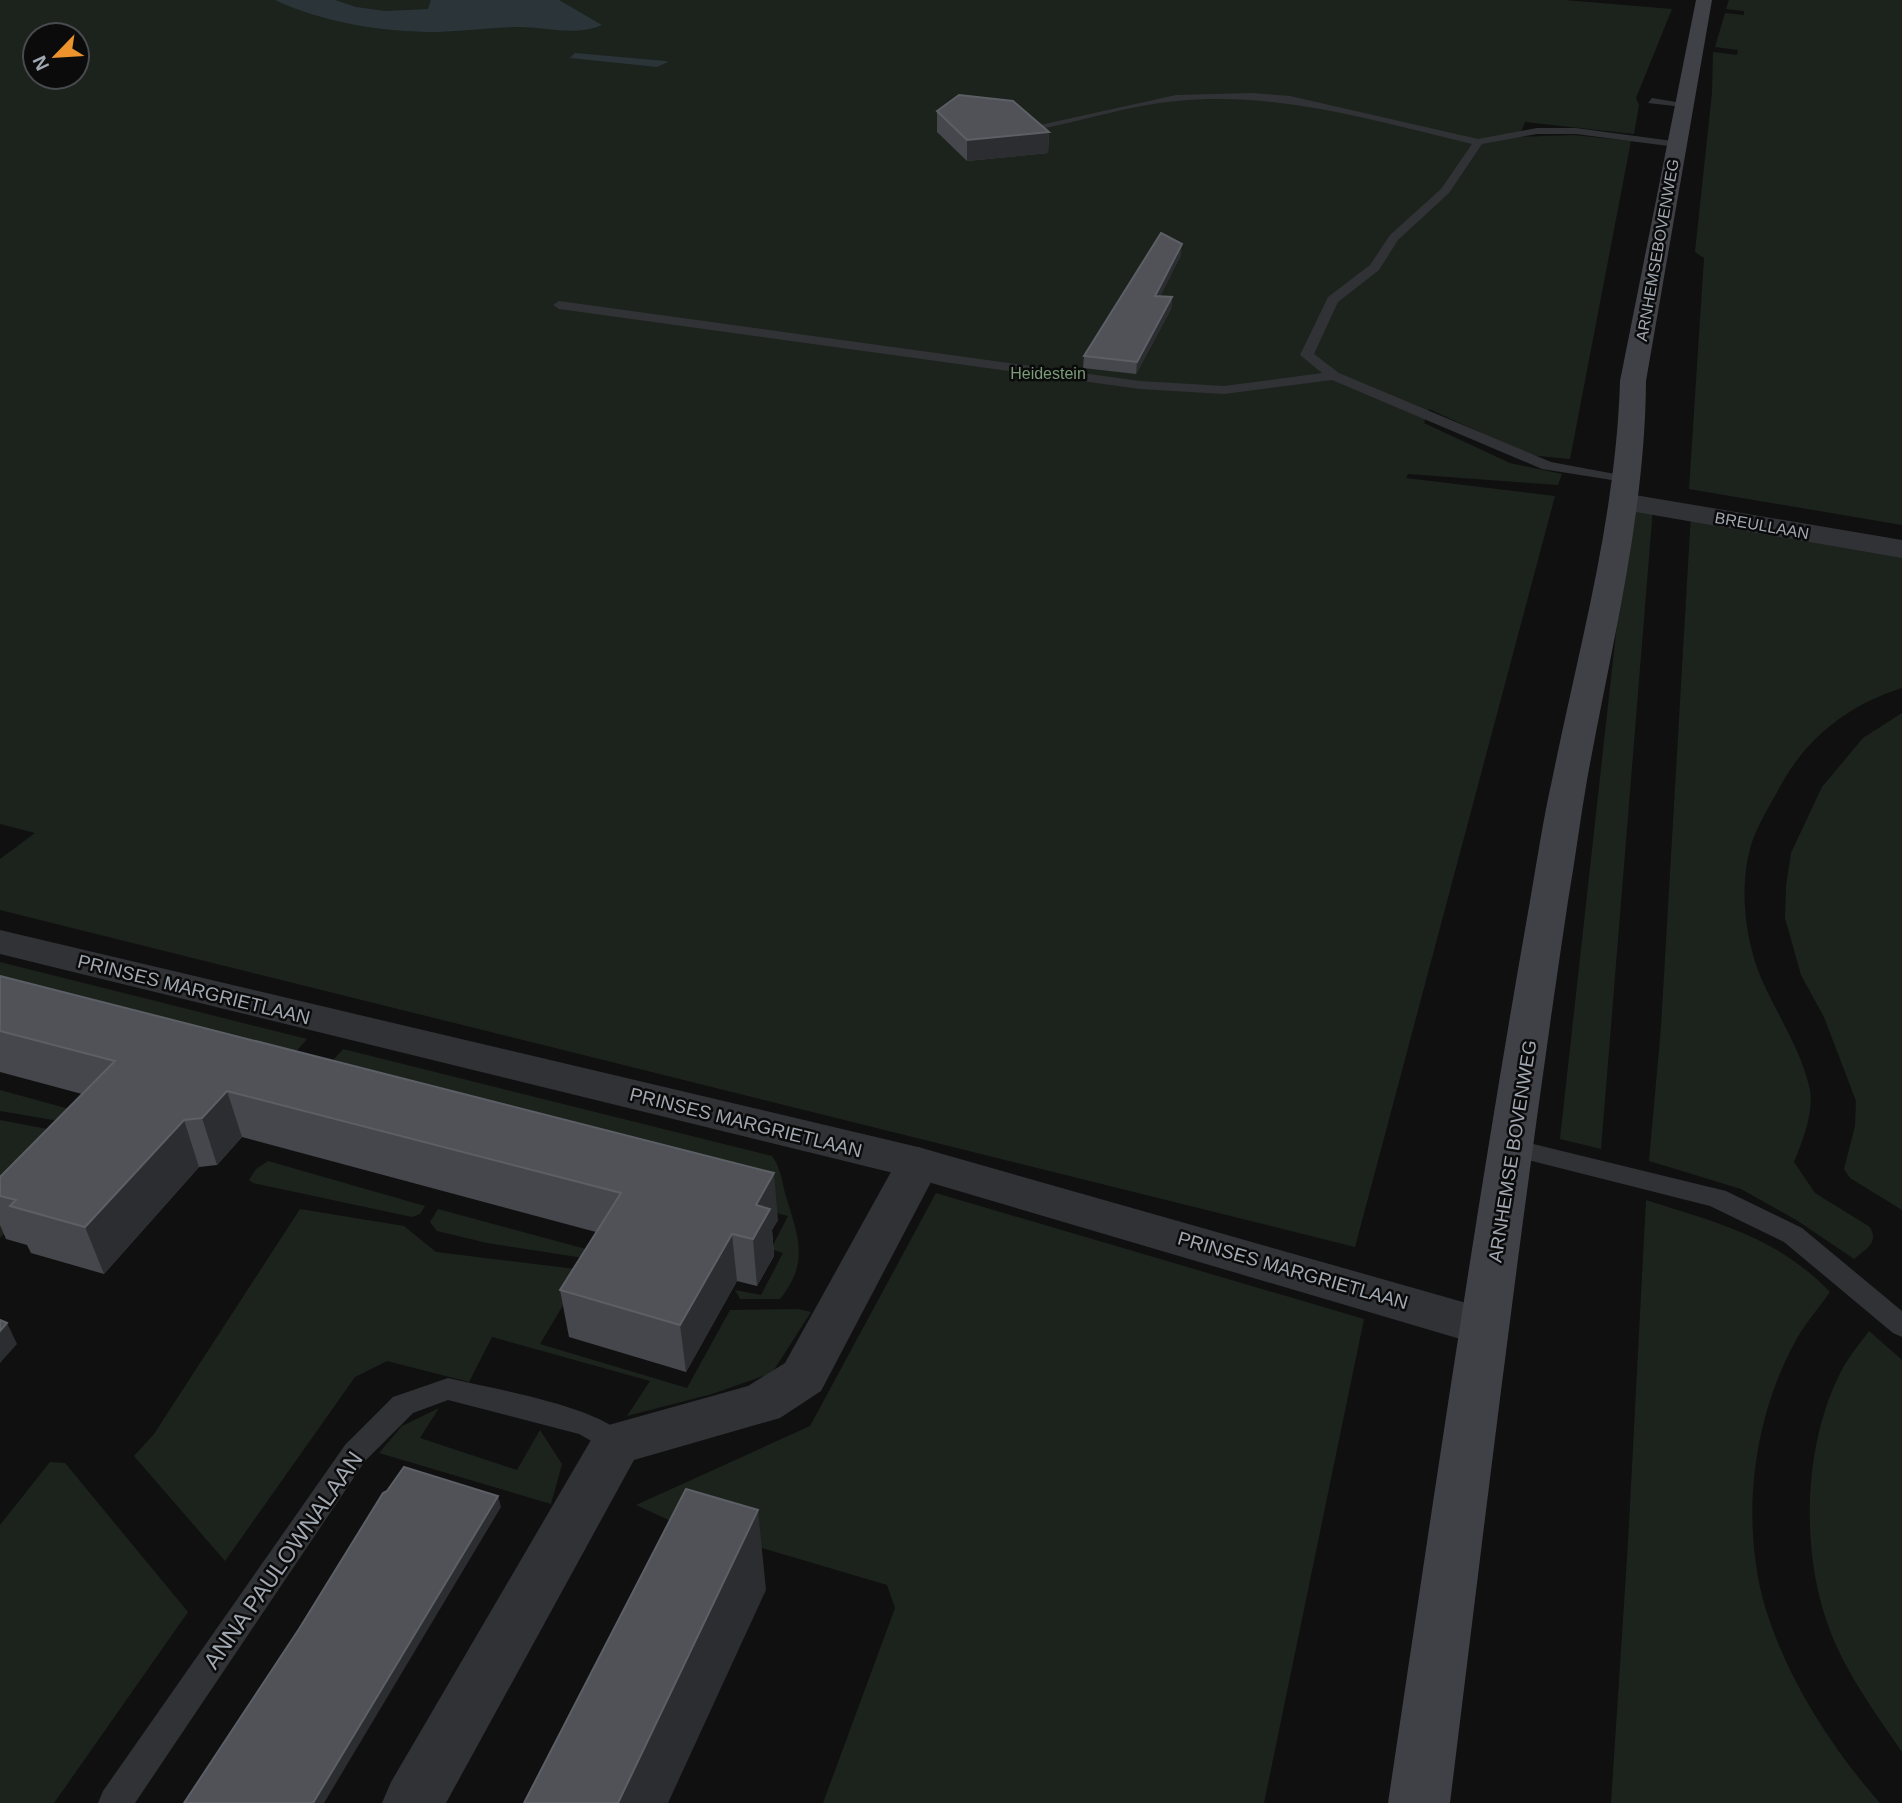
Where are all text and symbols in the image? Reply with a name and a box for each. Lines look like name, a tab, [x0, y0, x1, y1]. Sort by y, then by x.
north arrow	[21, 21, 91, 91]
text: N	[29, 52, 53, 74]
street label: ARNHEMSEBOVENWEG	[1633, 158, 1682, 343]
park label: Heidestein	[1010, 365, 1086, 382]
street label: BREULLAAN	[1714, 509, 1810, 542]
street label: PRINSES MARGRIETLAAN	[76, 950, 312, 1029]
street label: ARNHEMSE BOVENWEG	[1485, 1038, 1540, 1264]
street label: PRINSES MARGRIETLAAN	[628, 1083, 864, 1162]
street label: PRINSES MARGRIETLAAN	[1175, 1228, 1410, 1313]
street label: ANNA PAULOWNALAAN	[198, 1446, 368, 1674]

